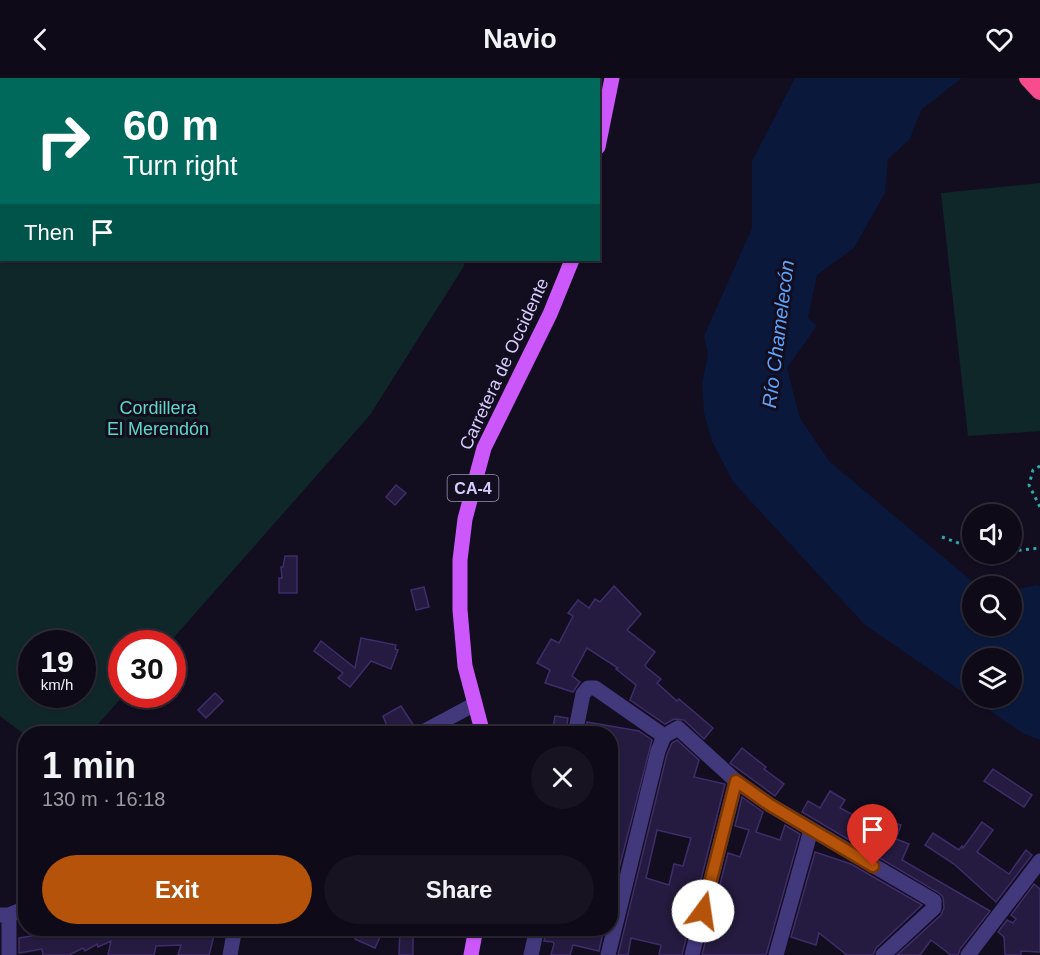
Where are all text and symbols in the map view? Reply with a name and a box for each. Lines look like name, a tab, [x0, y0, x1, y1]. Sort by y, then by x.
icon: back	[24, 23, 57, 56]
icon: heart	[983, 23, 1016, 56]
text: Navio	[483, 24, 557, 54]
icon: right	[24, 102, 102, 180]
text: 60 m	[123, 102, 219, 149]
text: Turn right	[123, 151, 238, 181]
icon: arrive	[86, 216, 119, 249]
text: Then	[24, 220, 74, 245]
water label: Río Chamelecón	[758, 259, 798, 409]
street label: Carretera de Occidente	[455, 275, 553, 453]
park label: Cordillera El Merendón	[107, 398, 209, 439]
road number: CA-4	[448, 475, 498, 501]
map controls	[962, 504, 1022, 708]
button: sound	[962, 504, 1022, 564]
button: search	[962, 576, 1022, 636]
speed limit sign: 30	[108, 630, 186, 708]
text: 19	[40, 645, 74, 678]
button: layers	[962, 648, 1022, 708]
text: km/h	[41, 676, 73, 693]
text: 1 min	[42, 745, 136, 786]
button: close	[531, 746, 594, 809]
text: 130 m · 16:18	[42, 788, 165, 810]
pin	[847, 804, 898, 866]
icon: arrive	[856, 813, 889, 846]
button: Exit	[42, 855, 312, 924]
button: Share	[324, 855, 594, 924]
position arrow	[671, 879, 735, 943]

